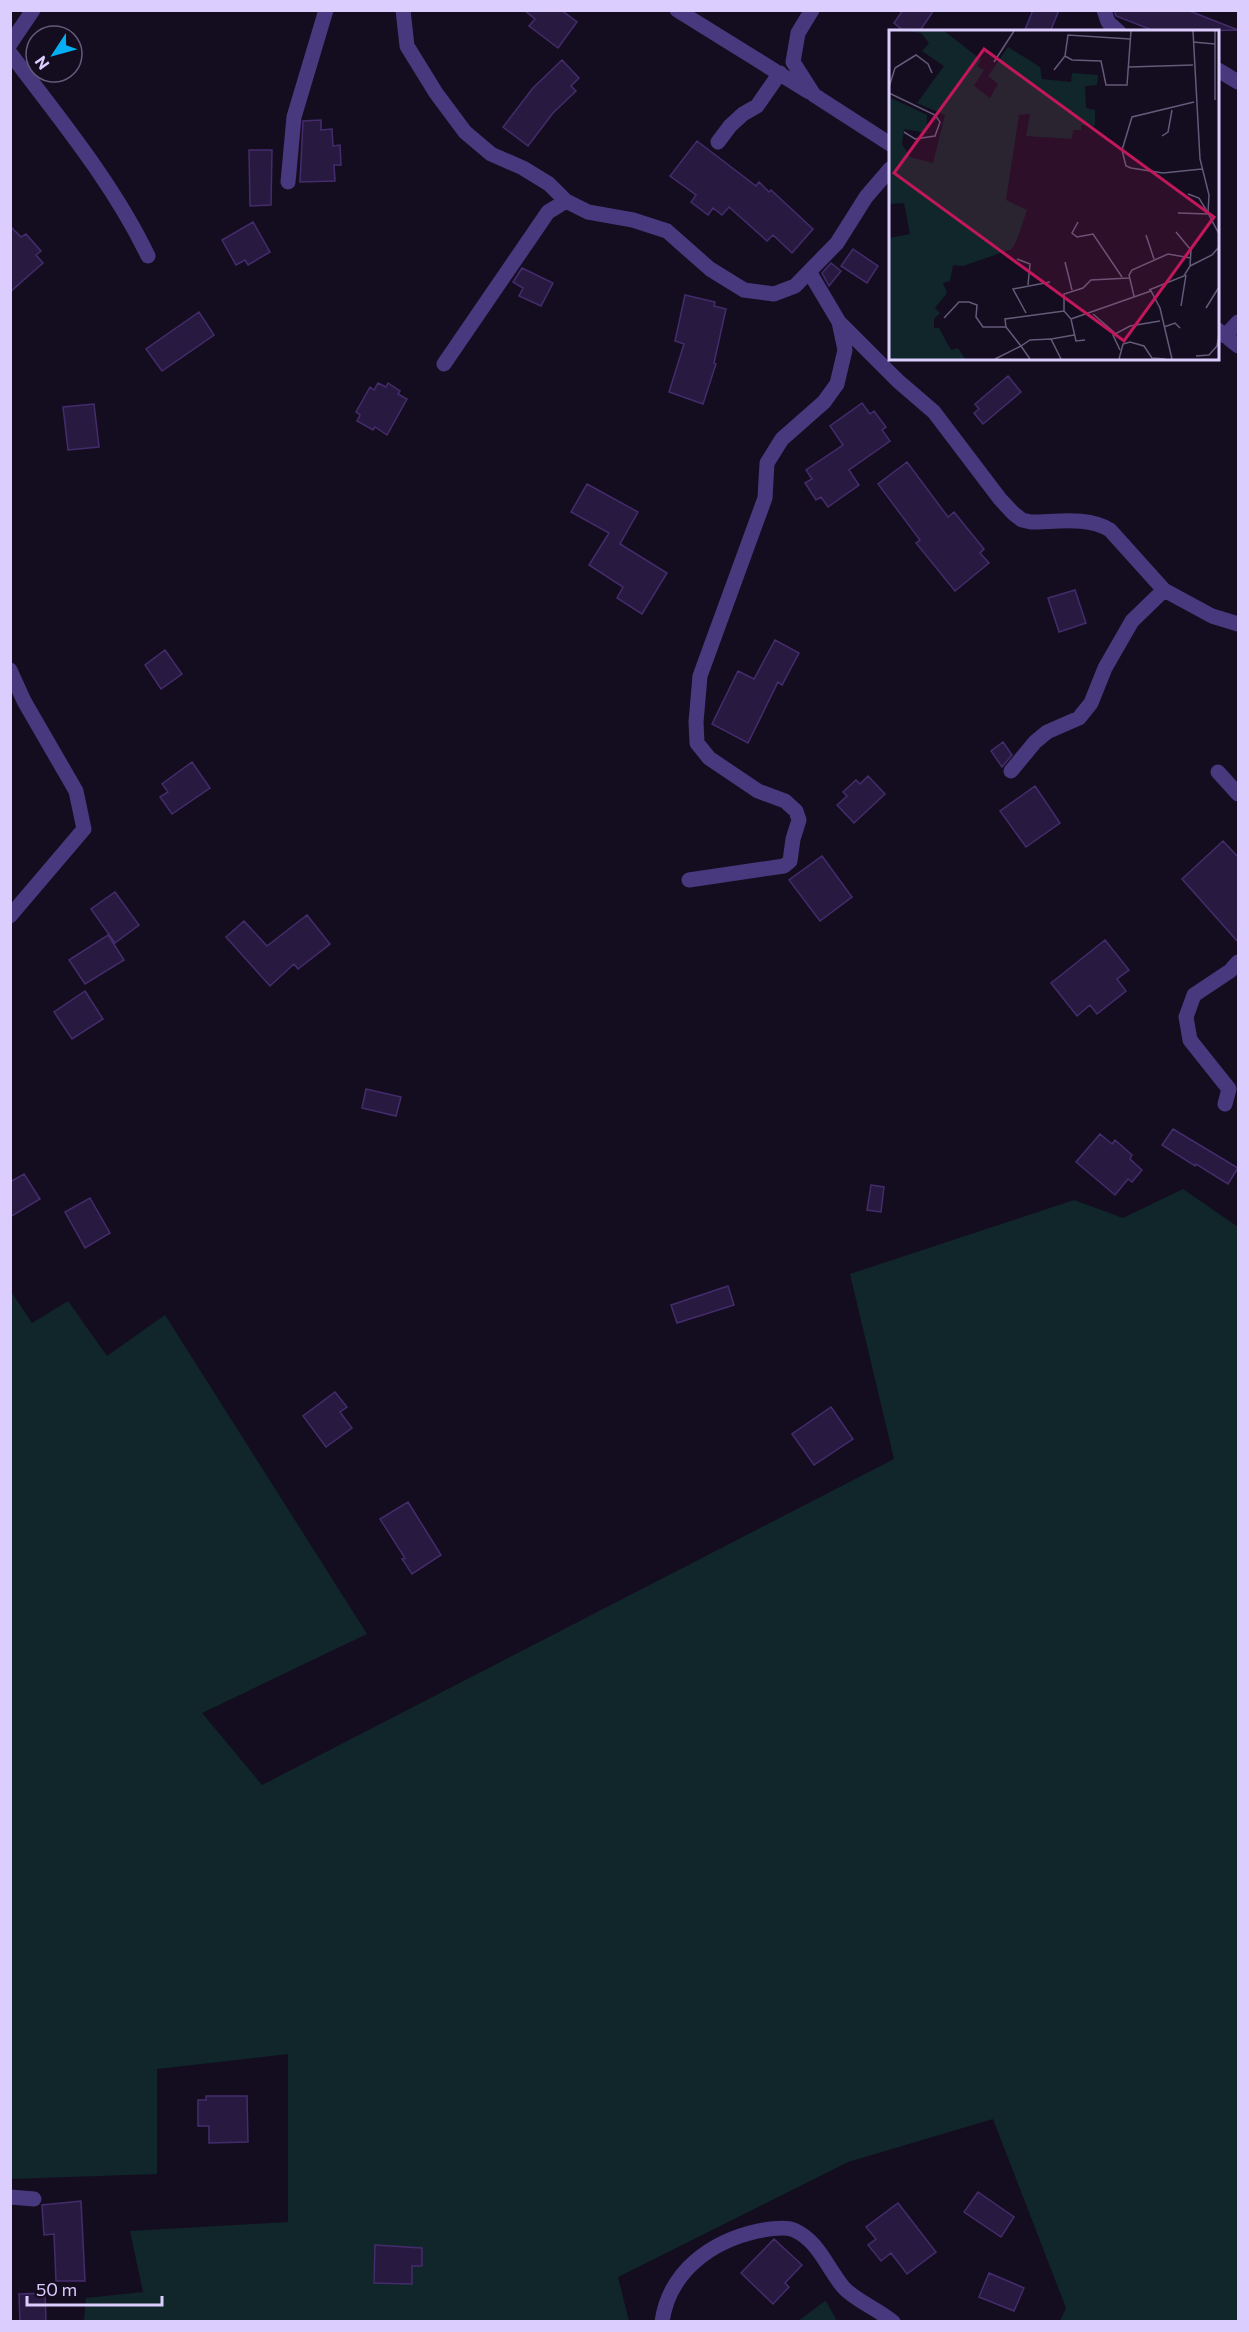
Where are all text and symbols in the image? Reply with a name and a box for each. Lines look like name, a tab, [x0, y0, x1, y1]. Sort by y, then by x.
north arrow	[24, 24, 84, 84]
inset map	[889, 30, 1219, 360]
text: N	[30, 53, 53, 74]
scale bar	[27, 2269, 162, 2307]
text: 50 m	[36, 2278, 77, 2300]

